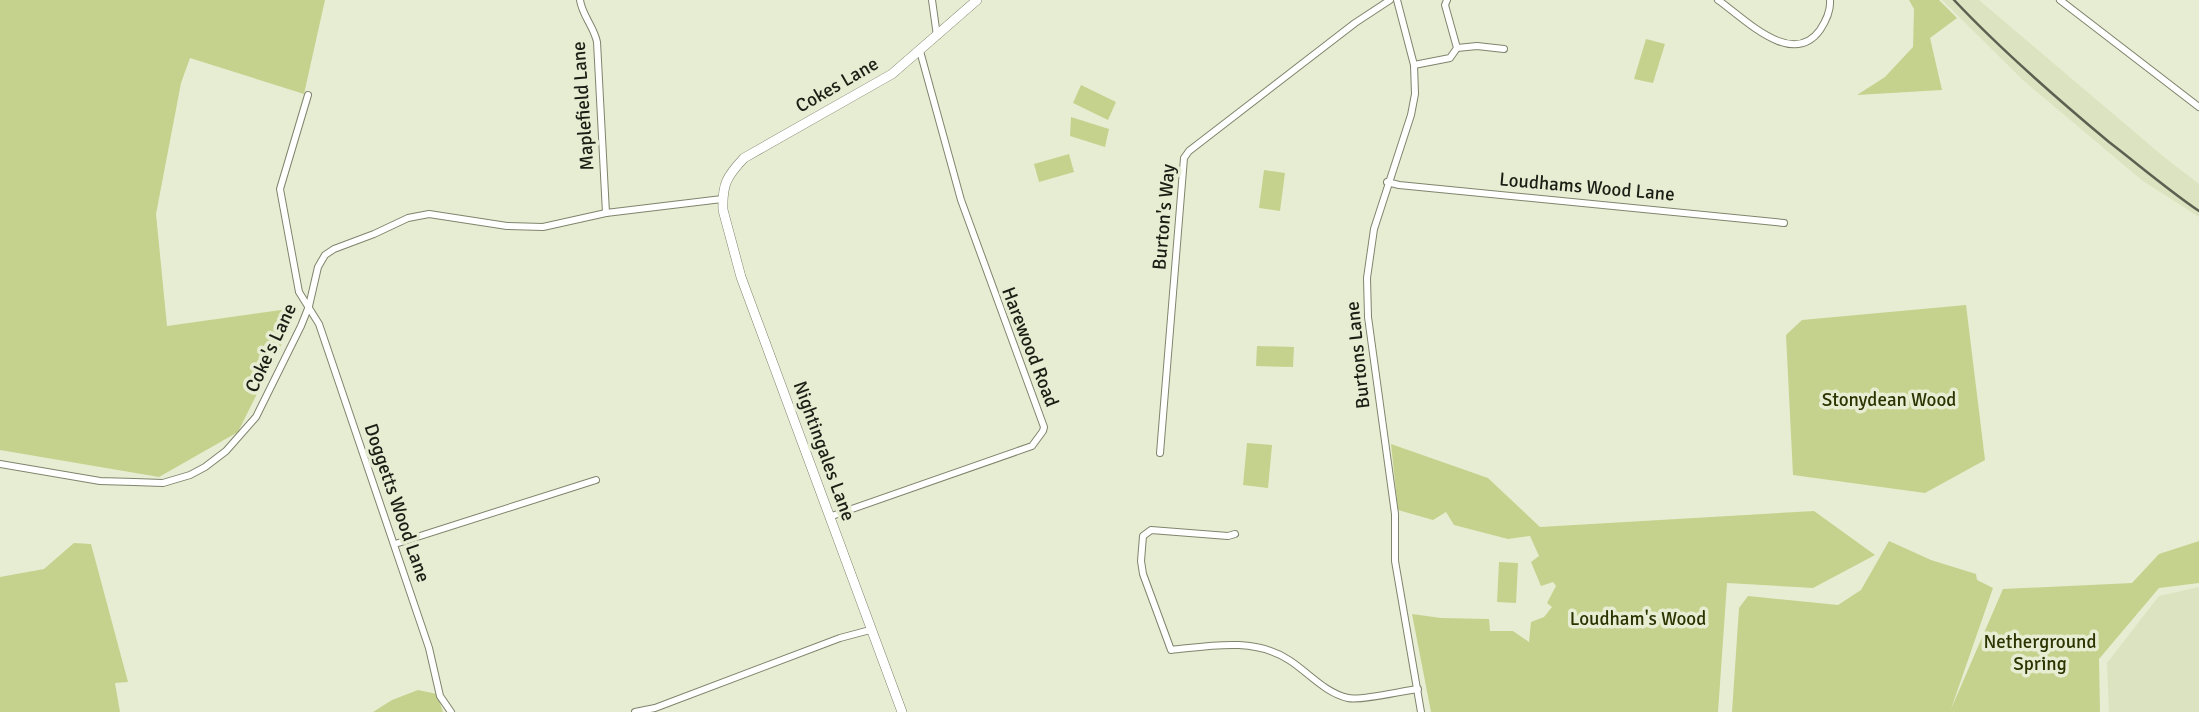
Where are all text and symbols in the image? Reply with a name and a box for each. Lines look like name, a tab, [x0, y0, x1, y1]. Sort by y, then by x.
street label: Maplefield Lane	[567, 41, 599, 171]
street label: Cokes Lane	[791, 52, 883, 118]
street label: Burton's Way	[1147, 163, 1181, 271]
street label: Loudhams Wood Lane	[1498, 167, 1676, 207]
street label: Harewood Road	[996, 284, 1064, 410]
street label: Coke's Lane	[240, 300, 302, 396]
street label: Burtons Lane	[1340, 300, 1376, 410]
street label: Nightingales Lane	[788, 378, 860, 524]
park label: Stonydean Wood	[1822, 388, 1956, 412]
street label: Doggetts Wood Lane	[359, 421, 435, 585]
park label: Loudham's Wood	[1570, 607, 1706, 631]
park label: Netherground Spring	[1983, 630, 2097, 676]

